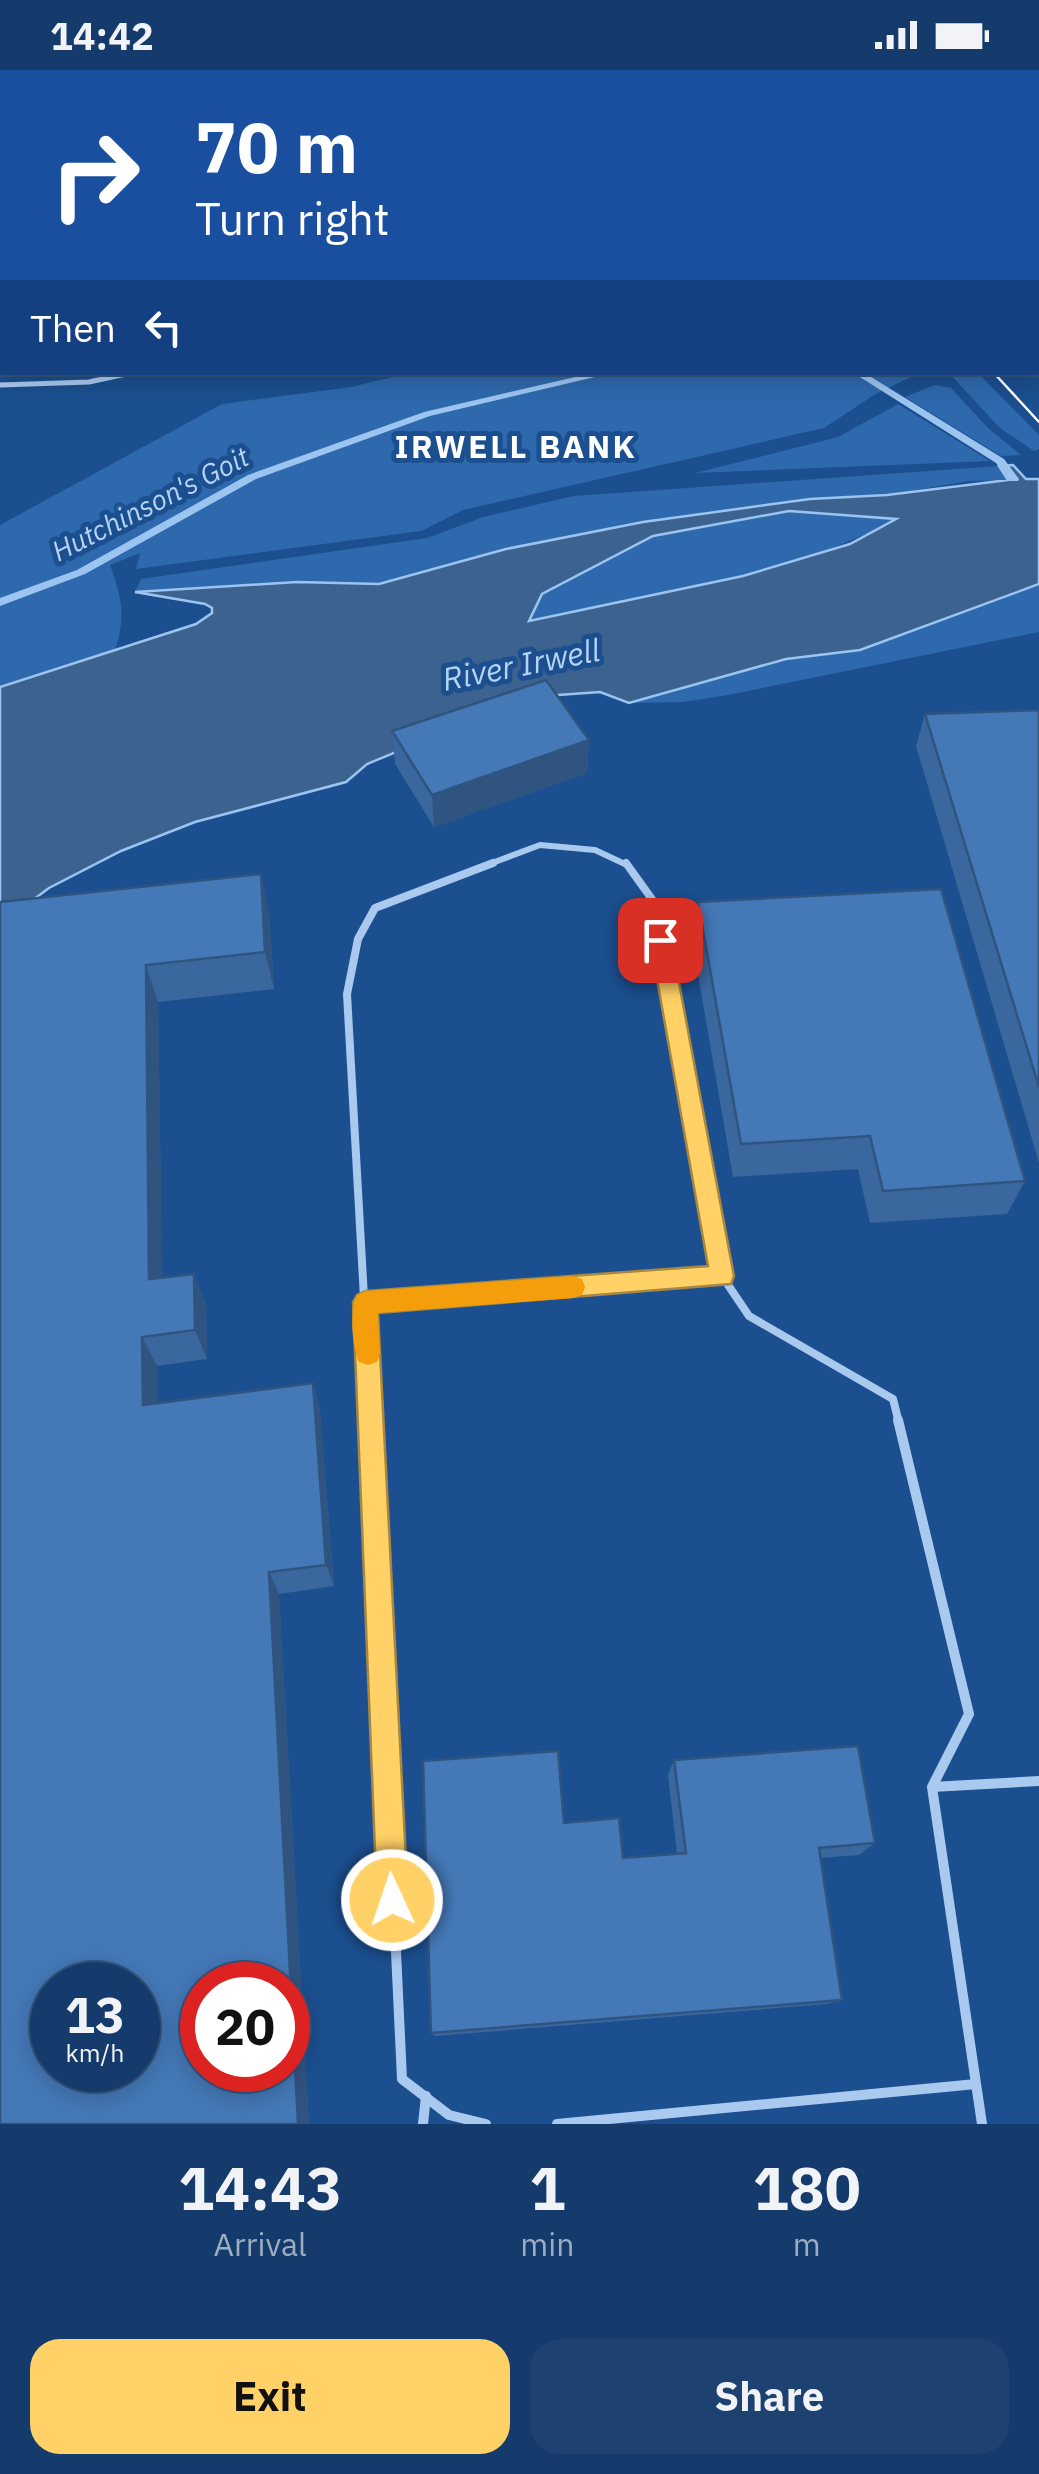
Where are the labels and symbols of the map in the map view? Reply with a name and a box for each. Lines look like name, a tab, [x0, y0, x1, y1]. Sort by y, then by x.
district label: IRWELL BANK	[395, 425, 637, 467]
water label: Hutchinson's Goit	[45, 437, 256, 569]
water label: River Irwell	[438, 628, 604, 700]
pin	[618, 898, 703, 983]
position arrow	[340, 1848, 444, 1952]
speed limit sign: 20	[180, 1962, 310, 2092]

